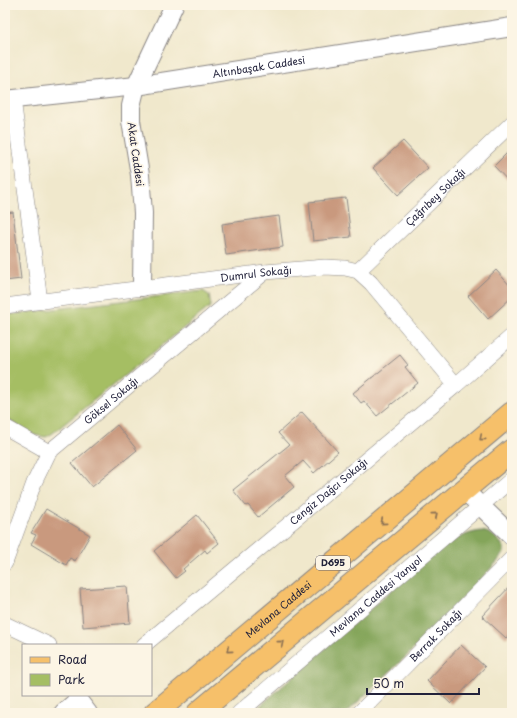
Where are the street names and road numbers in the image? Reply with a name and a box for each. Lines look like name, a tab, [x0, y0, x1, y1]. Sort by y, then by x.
street label: Altınbaşak Caddesi	[211, 52, 306, 81]
street label: Akat Caddesi	[125, 121, 148, 187]
street label: Çağrıbey Sokağı	[402, 164, 468, 229]
street label: Dumrul Sokağı	[219, 262, 292, 285]
street label: Göksel Sokağı	[80, 373, 141, 427]
street label: Cengiz Dağcı Sokağı	[286, 454, 370, 528]
street label: Mevlana Caddesi Yanyol	[326, 551, 425, 639]
road number: D695	[316, 556, 350, 570]
street label: Mevlana Caddesi	[242, 577, 314, 641]
street label: Berrak Sokağı	[406, 605, 465, 665]

